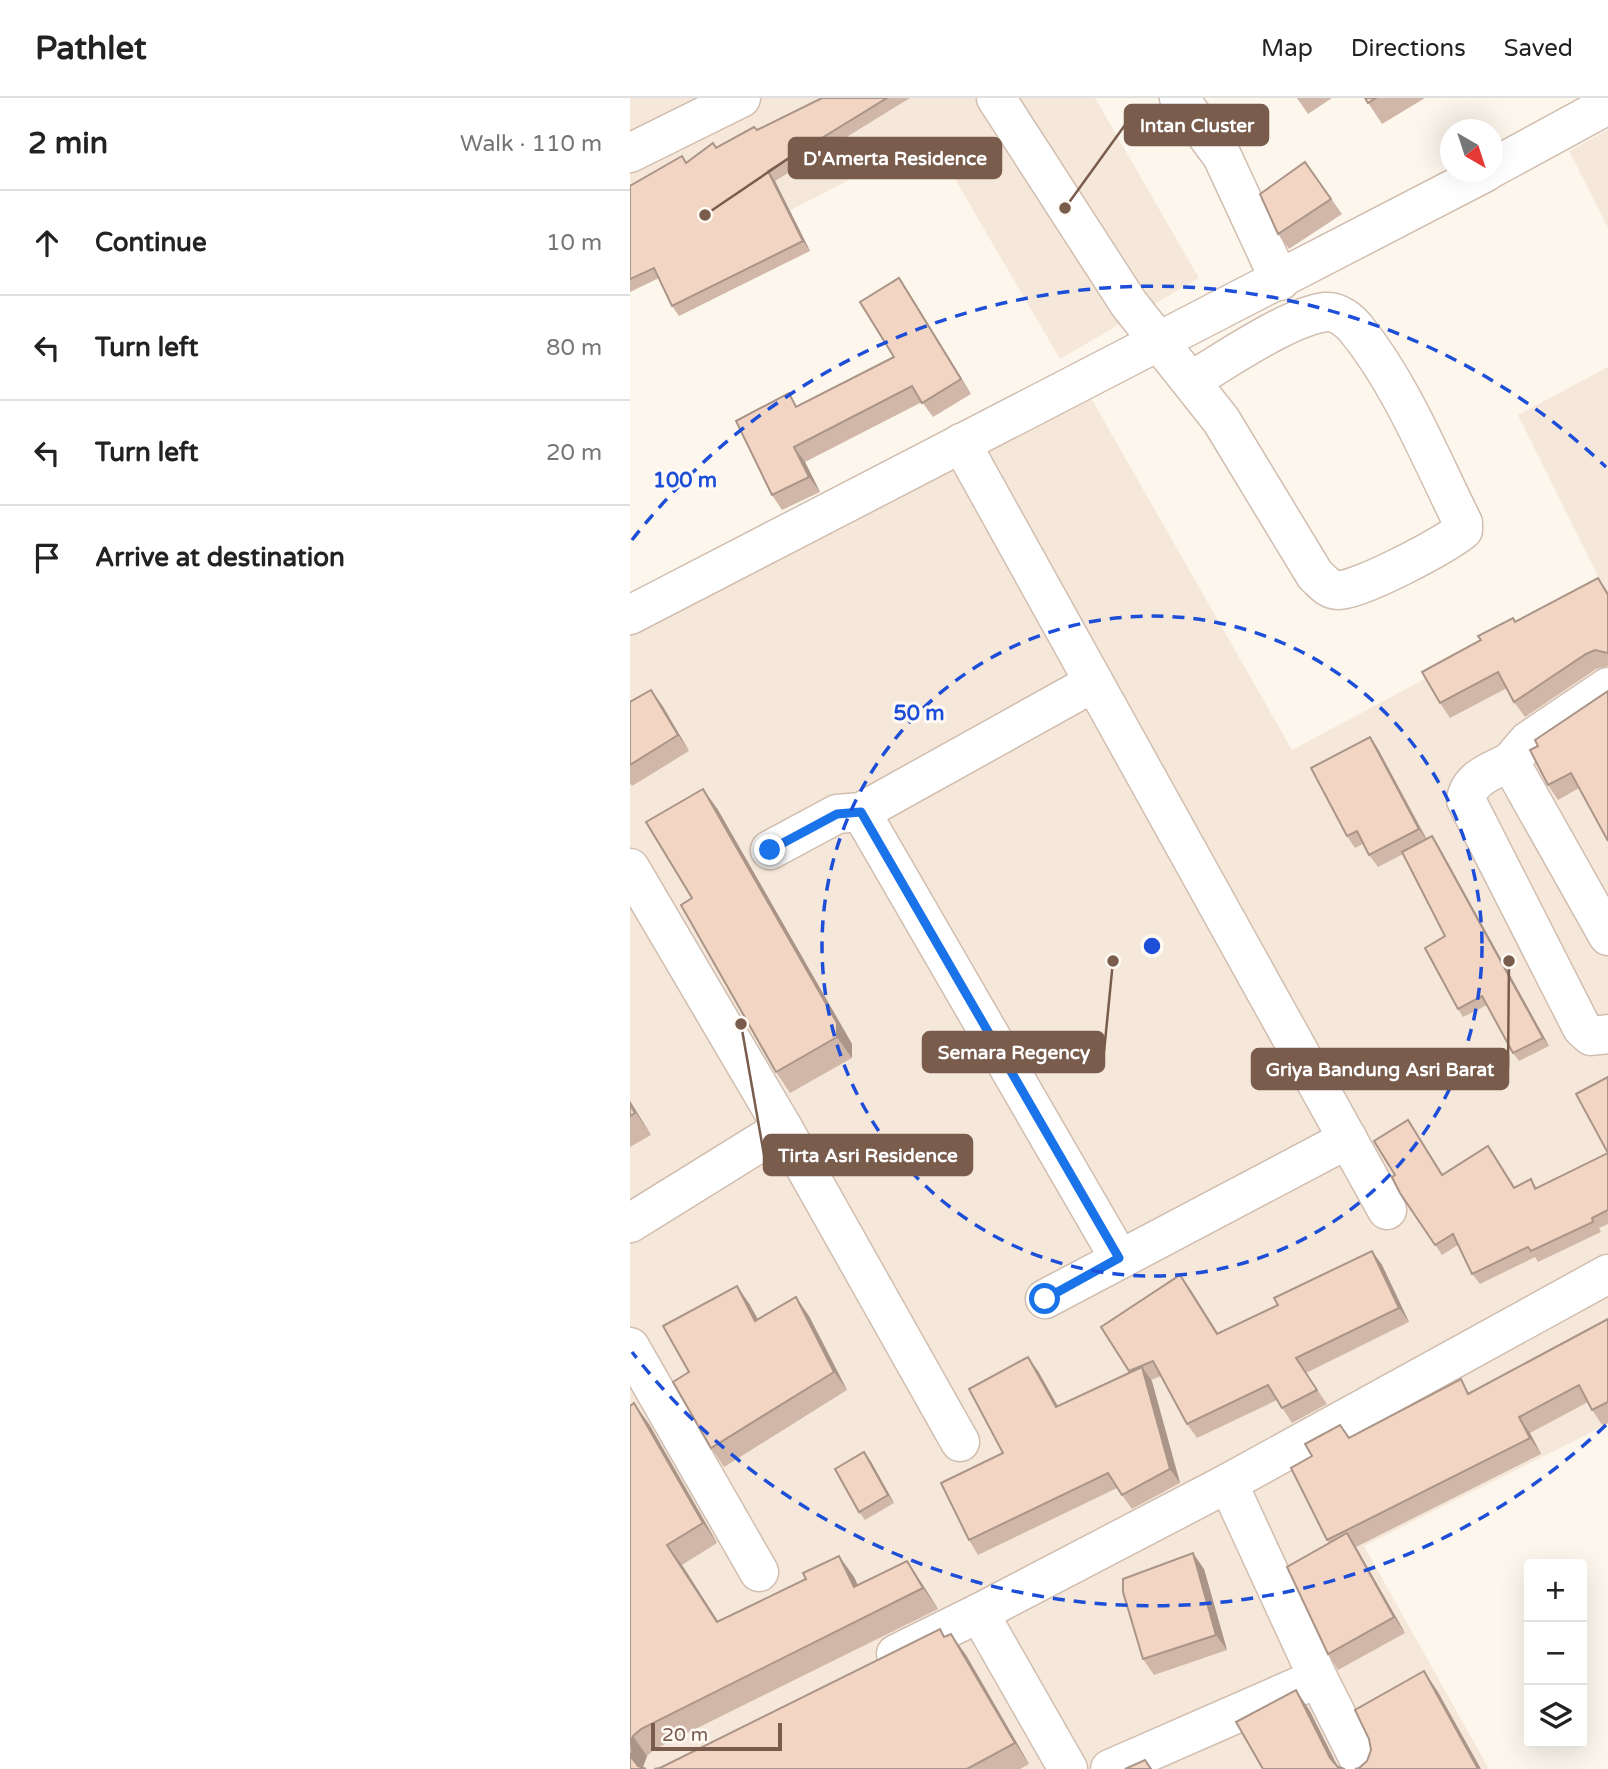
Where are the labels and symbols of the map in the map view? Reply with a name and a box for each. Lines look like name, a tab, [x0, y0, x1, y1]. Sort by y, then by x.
callout: Intan Cluster	[1125, 105, 1268, 145]
text: Intan Cluster	[1140, 115, 1255, 137]
north arrow	[1440, 119, 1503, 182]
callout: D'Amerta Residence	[789, 138, 1001, 178]
text: D'Amerta Residence	[803, 148, 987, 170]
text: 100 m	[653, 468, 717, 493]
text: 50 m	[893, 701, 945, 726]
route end	[754, 834, 785, 865]
centre of rings	[1140, 934, 1164, 958]
callout: Semara Regency	[923, 1032, 1104, 1072]
text: Semara Regency	[938, 1042, 1091, 1065]
callout: Griya Bandung Asri Barat	[1252, 1049, 1508, 1089]
text: Griya Bandung Asri Barat	[1266, 1059, 1495, 1082]
callout: Tirta Asri Residence	[764, 1135, 972, 1175]
text: Tirta Asri Residence	[777, 1145, 958, 1167]
route start	[1029, 1283, 1060, 1314]
scale bar	[651, 1720, 782, 1752]

